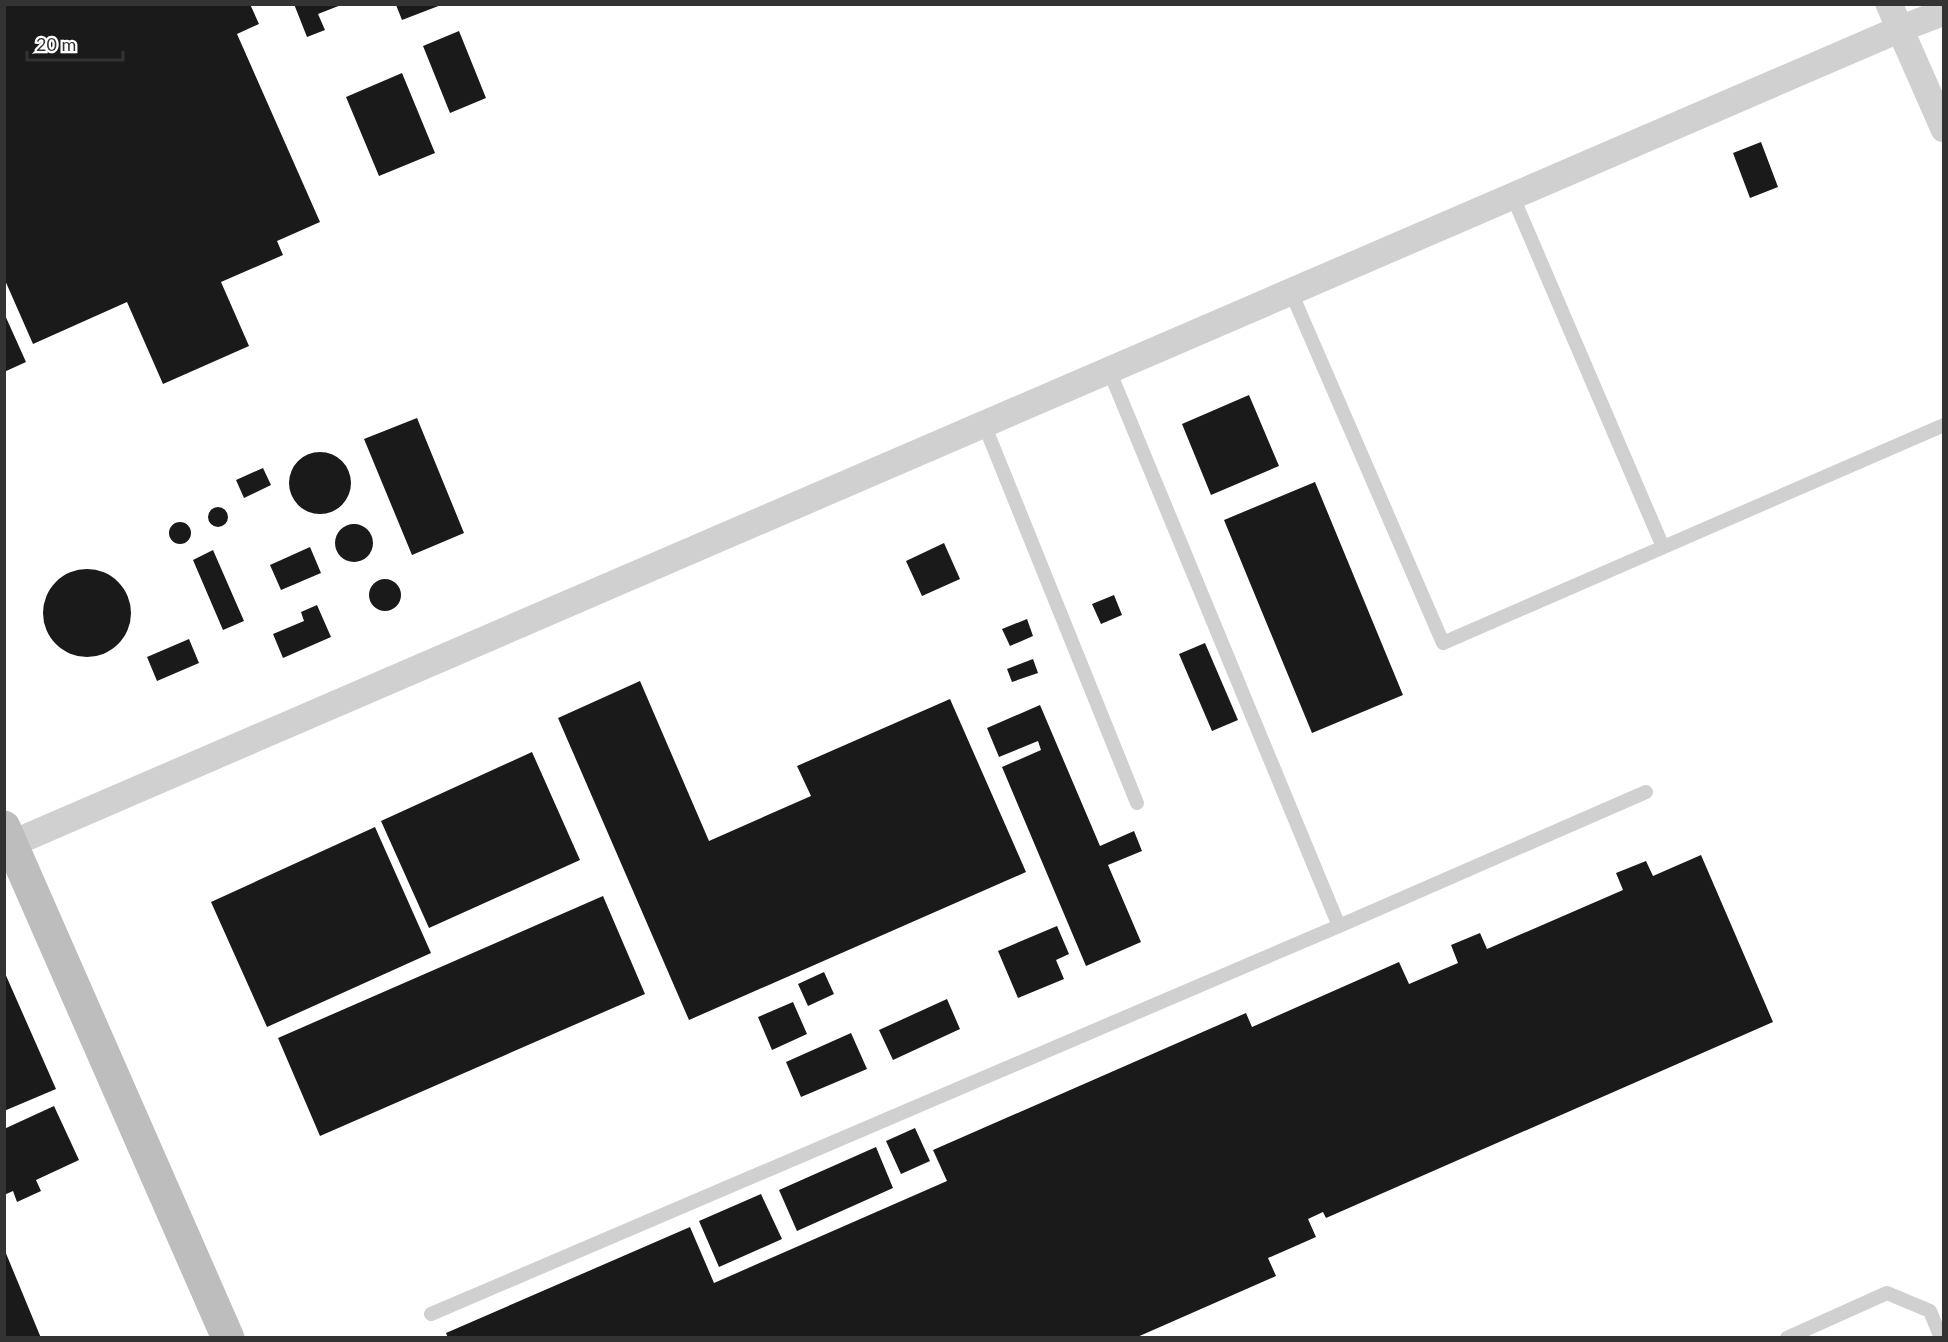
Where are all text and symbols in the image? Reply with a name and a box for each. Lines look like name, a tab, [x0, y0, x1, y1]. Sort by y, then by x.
scale bar	[27, 24, 123, 62]
text: 20 m	[36, 33, 76, 55]

